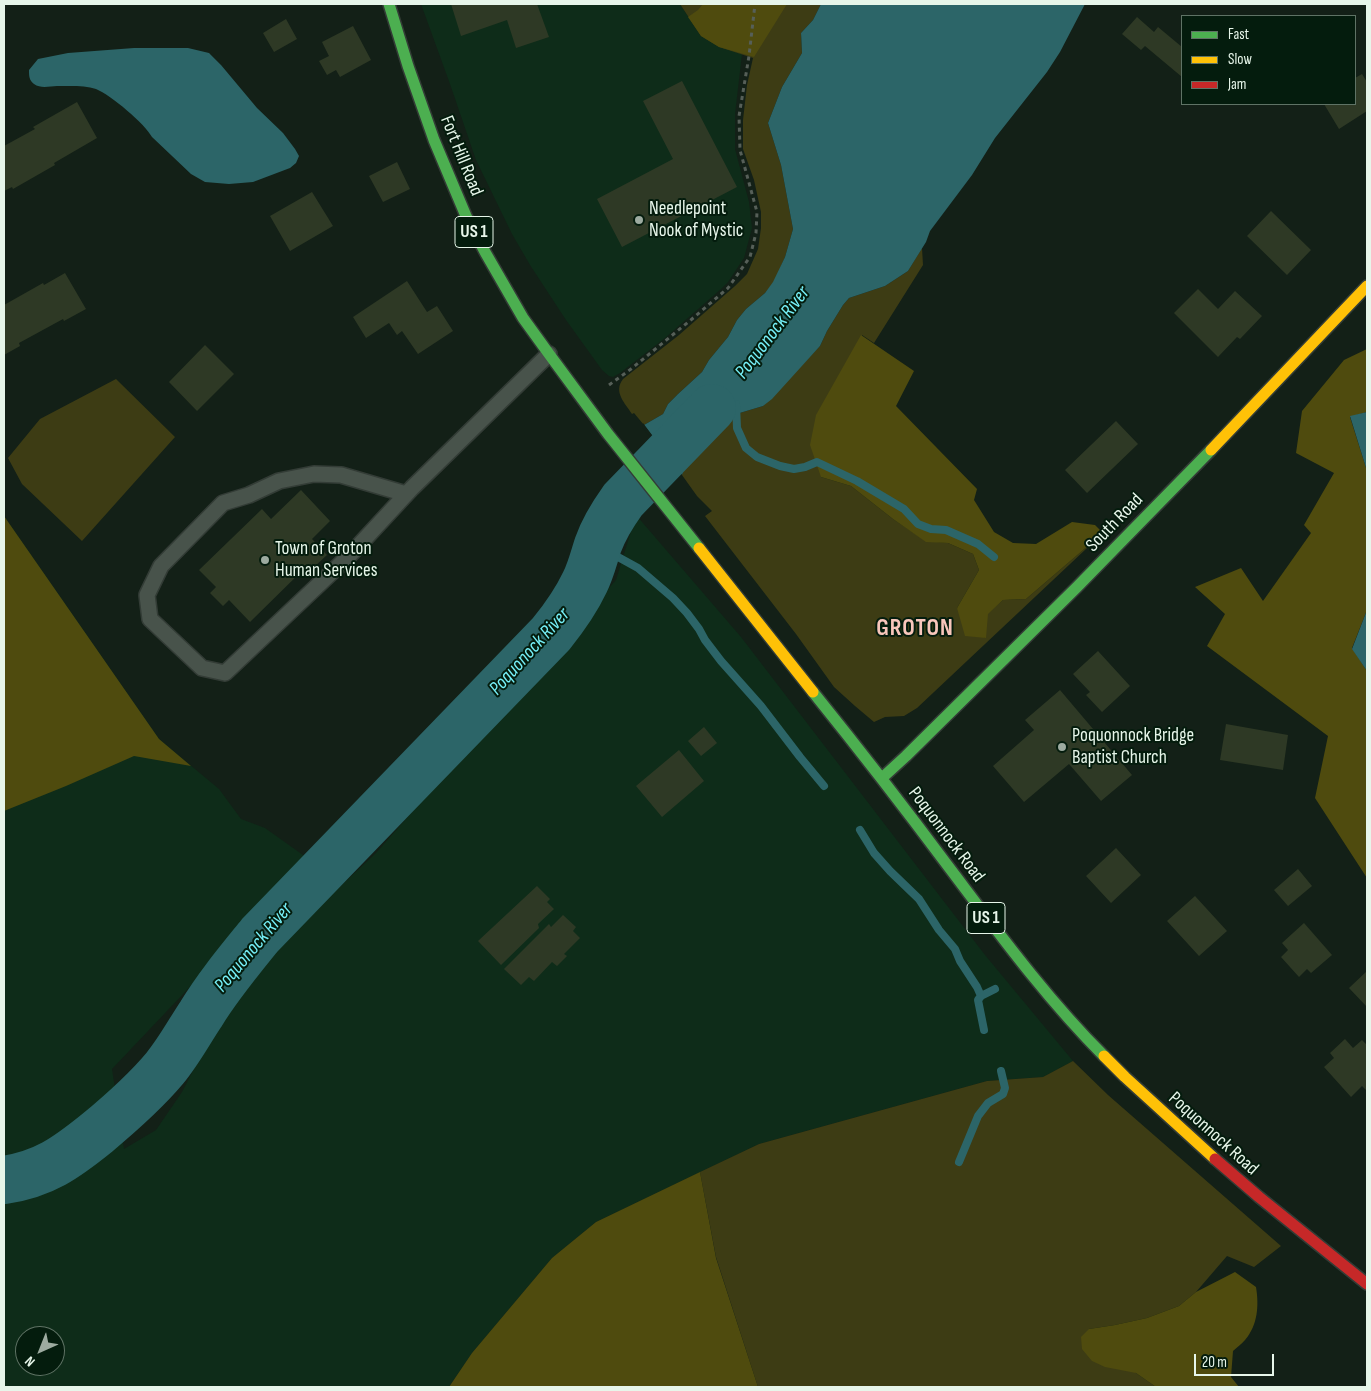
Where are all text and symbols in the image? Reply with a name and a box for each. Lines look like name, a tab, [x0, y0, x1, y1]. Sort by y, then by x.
legend	[1181, 15, 1356, 105]
text: Fast	[1228, 25, 1249, 44]
text: Slow	[1228, 50, 1252, 69]
text: Jam	[1228, 75, 1246, 94]
street label: Fort Hill Road	[435, 113, 487, 199]
place label: Needlepoint Nook of Mystic	[649, 198, 743, 242]
marker: Needlepoint Nook of Mystic	[633, 214, 645, 226]
road number: US 1	[455, 216, 493, 248]
water label: Poquonock River	[731, 282, 815, 384]
street label: South Road	[1082, 489, 1148, 557]
place label: Town of Groton Human Services	[275, 538, 378, 582]
marker: Town of Groton Human Services	[259, 554, 271, 566]
water label: Poquonock River	[485, 603, 575, 701]
district label: GROTON	[875, 615, 955, 643]
place label: Poquonnock Bridge Baptist Church	[1072, 725, 1194, 769]
marker: Poquonnock Bridge Baptist Church	[1056, 741, 1068, 753]
street label: Poquonnock Road	[903, 783, 989, 887]
water label: Poquonock River	[210, 898, 298, 998]
road number: US 1	[967, 902, 1005, 934]
street label: Poquonnock Road	[1163, 1088, 1263, 1180]
north arrow	[15, 1326, 65, 1376]
scale bar	[1196, 1344, 1276, 1376]
text: N	[21, 1353, 39, 1370]
text: 20 m	[1202, 1353, 1227, 1372]

